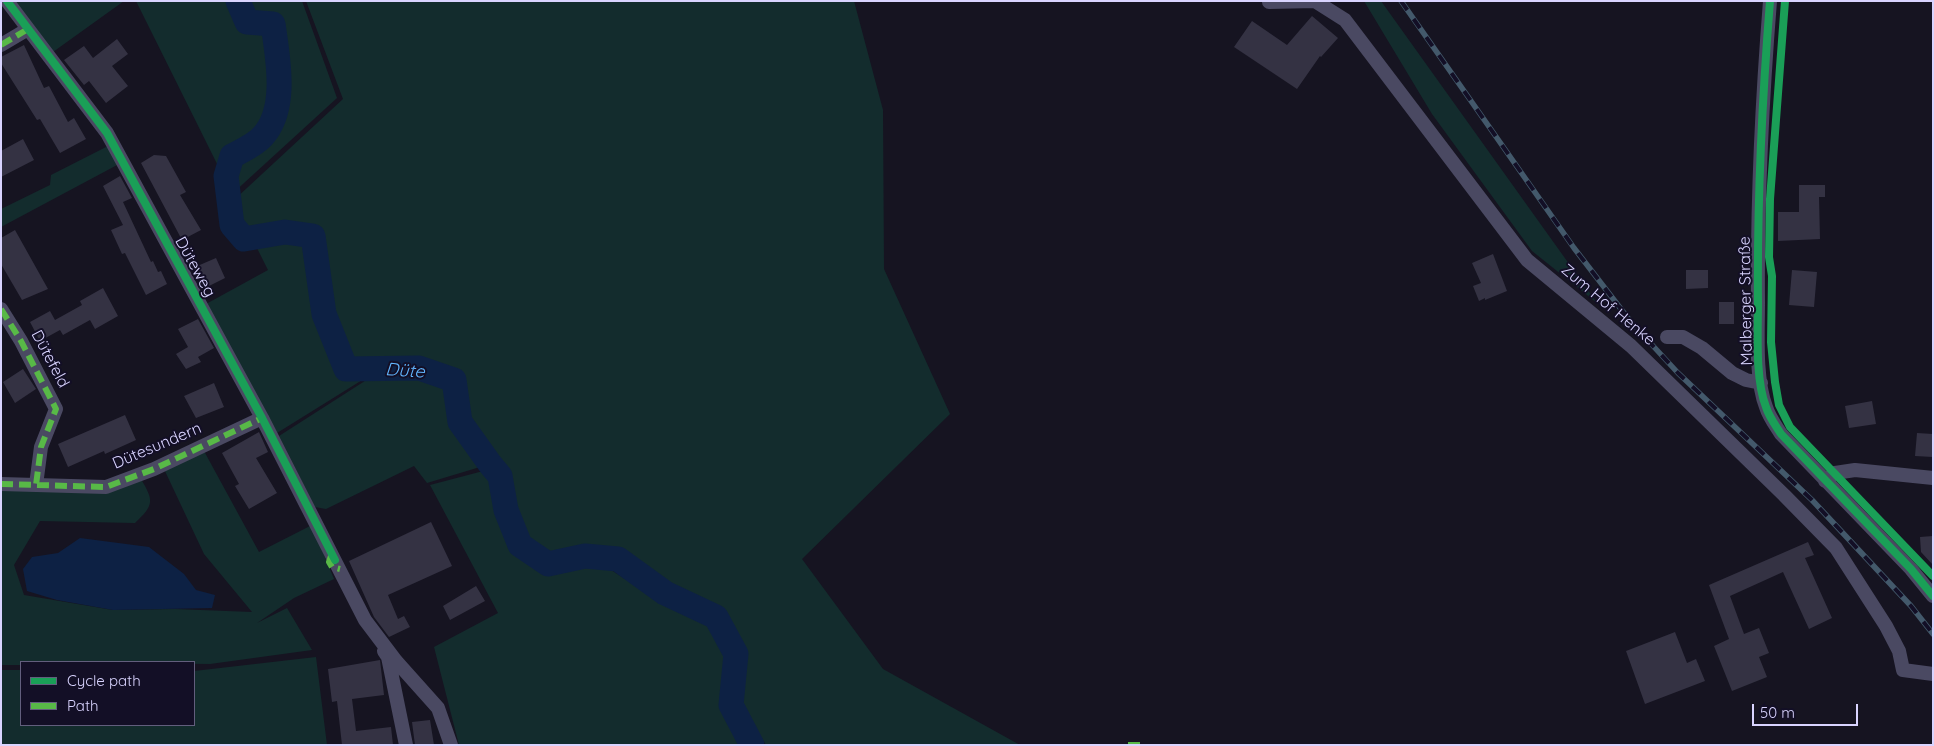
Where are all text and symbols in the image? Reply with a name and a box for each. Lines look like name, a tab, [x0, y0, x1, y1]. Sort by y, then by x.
street label: Düteweg	[171, 233, 219, 301]
street label: Malberger Straße	[1735, 236, 1757, 366]
street label: Zum Hof Henke	[1557, 260, 1659, 350]
street label: Dütefeld	[27, 327, 73, 391]
water label: Düte	[385, 359, 425, 383]
street label: Dütesundern	[110, 419, 204, 473]
legend	[20, 661, 195, 726]
text: Cycle path	[67, 671, 141, 690]
scale bar	[1754, 694, 1860, 726]
text: Path	[67, 696, 99, 715]
text: 50 m	[1760, 703, 1795, 722]

